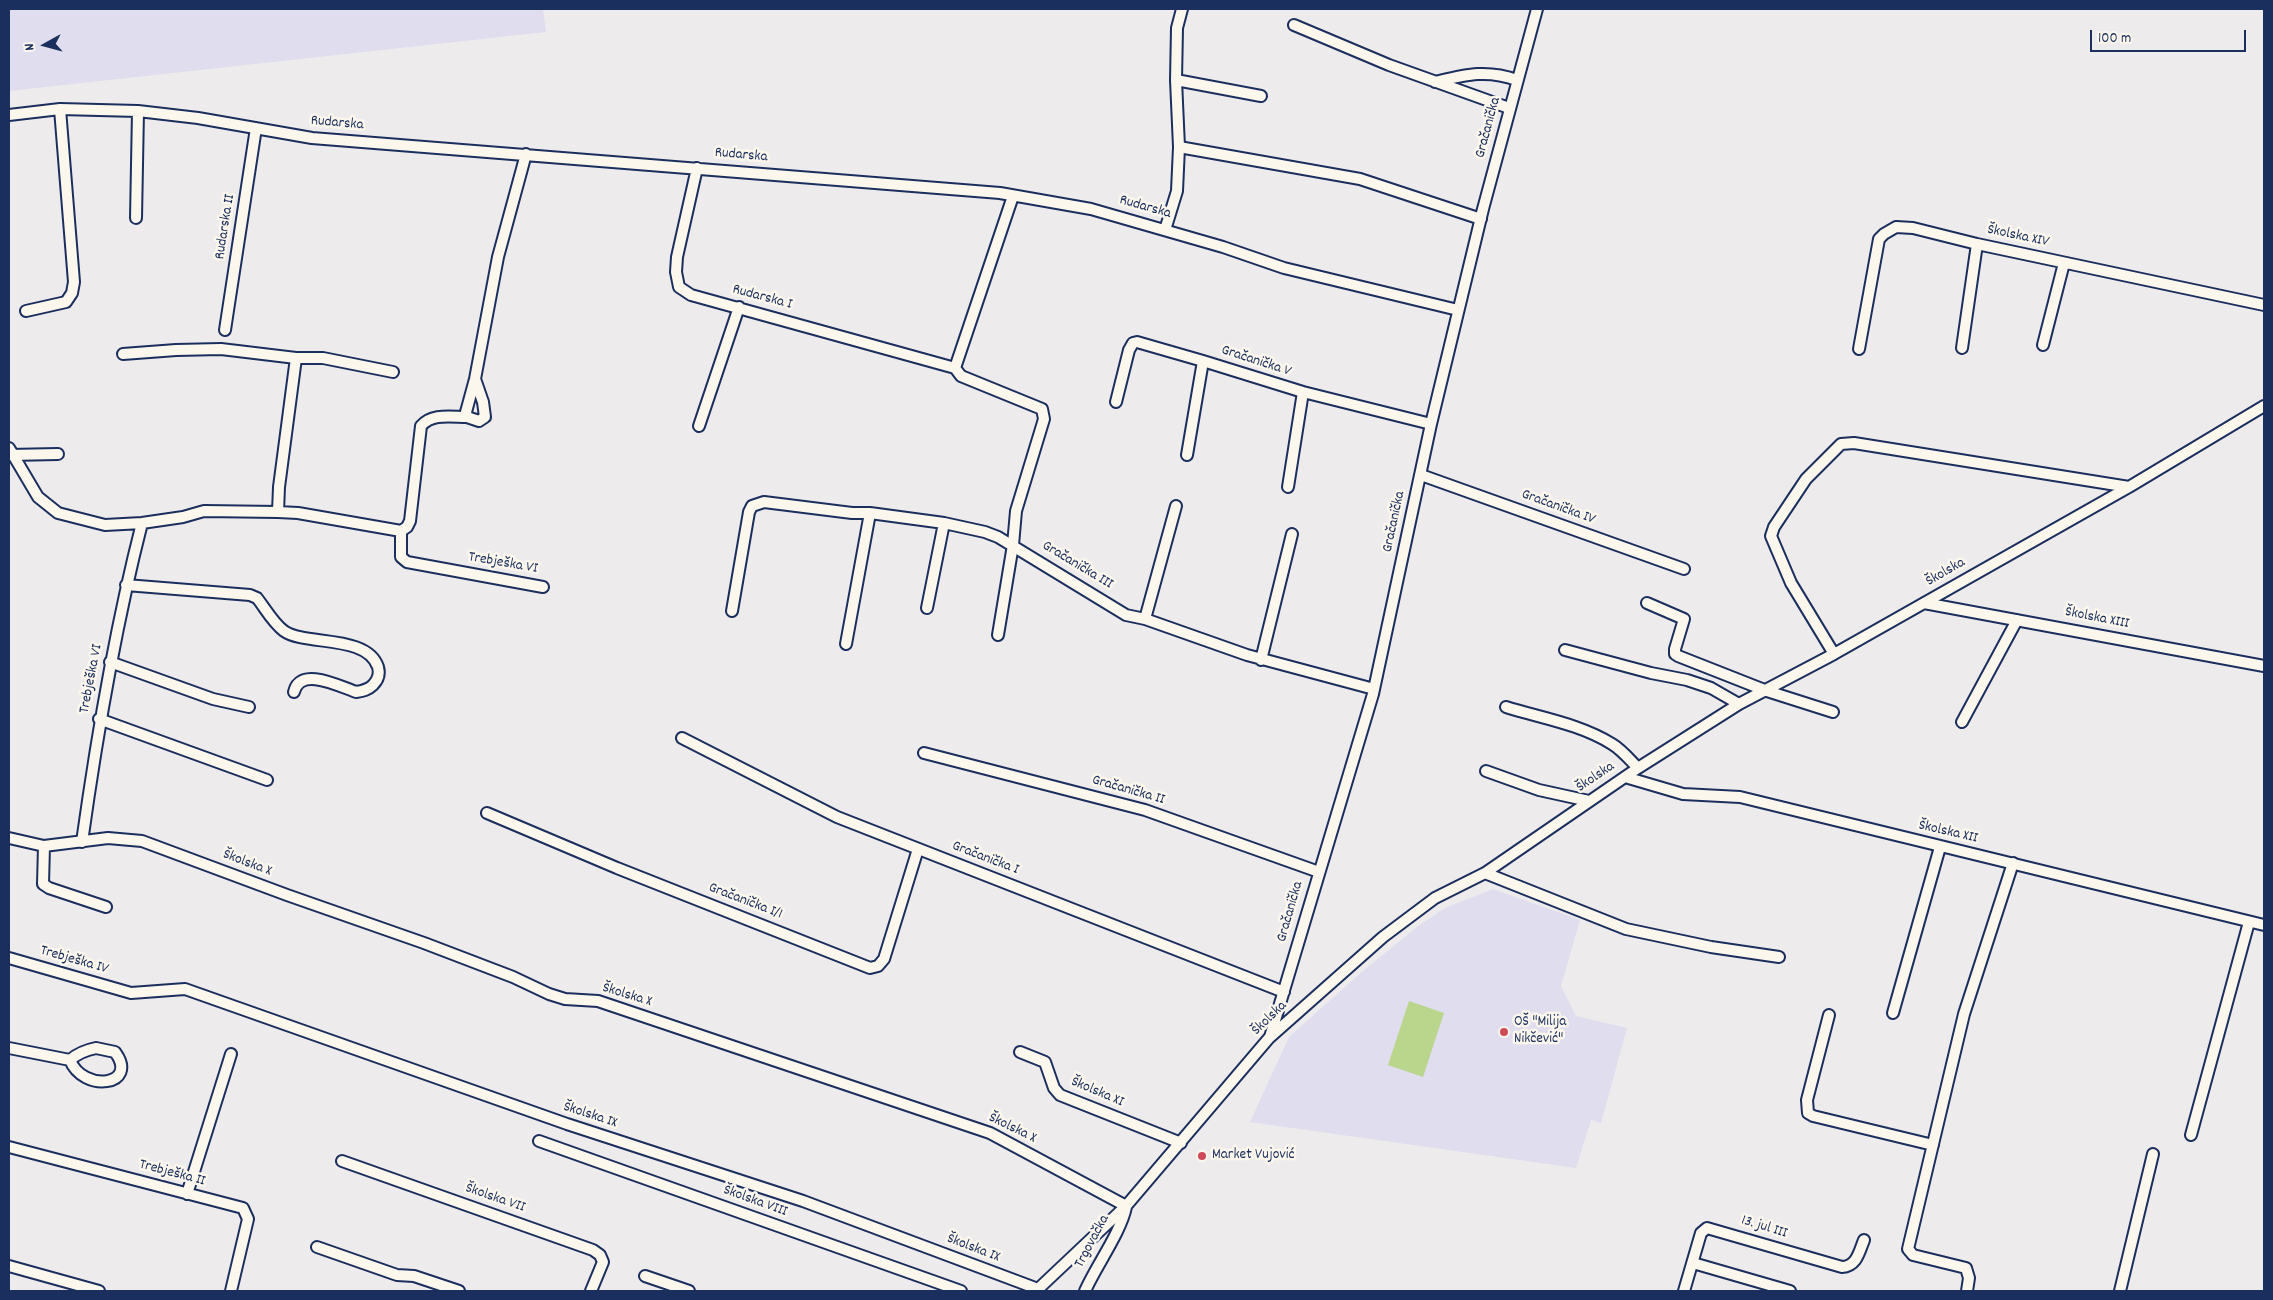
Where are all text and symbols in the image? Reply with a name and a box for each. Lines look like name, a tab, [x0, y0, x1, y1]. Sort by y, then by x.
north arrow	[20, 20, 70, 70]
scale bar	[2093, 20, 2249, 52]
text: 100 m	[2098, 28, 2131, 50]
text: N	[20, 42, 40, 51]
street label: Gračanička	[1472, 96, 1506, 160]
street label: Rudarska	[310, 113, 364, 135]
street label: Rudarska	[714, 145, 768, 167]
street label: Rudarska	[1117, 192, 1173, 224]
street label: Rudarska II	[212, 193, 240, 261]
street label: Školska XIV	[1985, 222, 2051, 252]
street label: Rudarska I	[730, 281, 794, 315]
street label: Gračanička V	[1219, 342, 1293, 382]
street label: Gračanička IV	[1519, 486, 1597, 530]
street label: Gračanička	[1380, 490, 1410, 554]
street label: Gračanička III	[1038, 538, 1116, 594]
street label: Trebješka VI	[467, 549, 539, 579]
street label: Školska	[1923, 555, 1969, 591]
street label: Školska XIII	[2064, 604, 2130, 634]
street label: Trebješka VI	[76, 643, 108, 715]
street label: Školska	[1574, 759, 1618, 797]
street label: Gračanička II	[1090, 772, 1166, 810]
street label: Školska XII	[1917, 817, 1979, 849]
street label: Gračanička I	[949, 838, 1021, 880]
street label: Školska X	[220, 846, 274, 882]
street label: Gračanička I/1	[705, 880, 785, 924]
street label: Gračanička	[1274, 880, 1308, 944]
street label: Trebješka IV	[38, 943, 110, 979]
street label: Školska X	[600, 980, 654, 1012]
street label: Školska	[1249, 998, 1291, 1040]
place label: OŠ "Milija Nikčević"	[1514, 1014, 1566, 1049]
marker: OŠ "Milija Nikčević"	[1498, 1026, 1510, 1038]
street label: Školska XI	[1068, 1074, 1126, 1112]
street label: Školska IX	[561, 1099, 619, 1133]
street label: Školska X	[985, 1110, 1039, 1148]
place label: Market Vujović	[1212, 1147, 1294, 1165]
marker: Market Vujović	[1196, 1150, 1208, 1162]
street label: Trebješka II	[137, 1157, 207, 1191]
street label: Školska VII	[463, 1180, 527, 1218]
street label: Školska VIII	[721, 1182, 789, 1222]
street label: Trgovačka	[1072, 1212, 1114, 1272]
street label: 13. jul III	[1739, 1212, 1789, 1244]
street label: Školska IX	[944, 1231, 1002, 1267]

